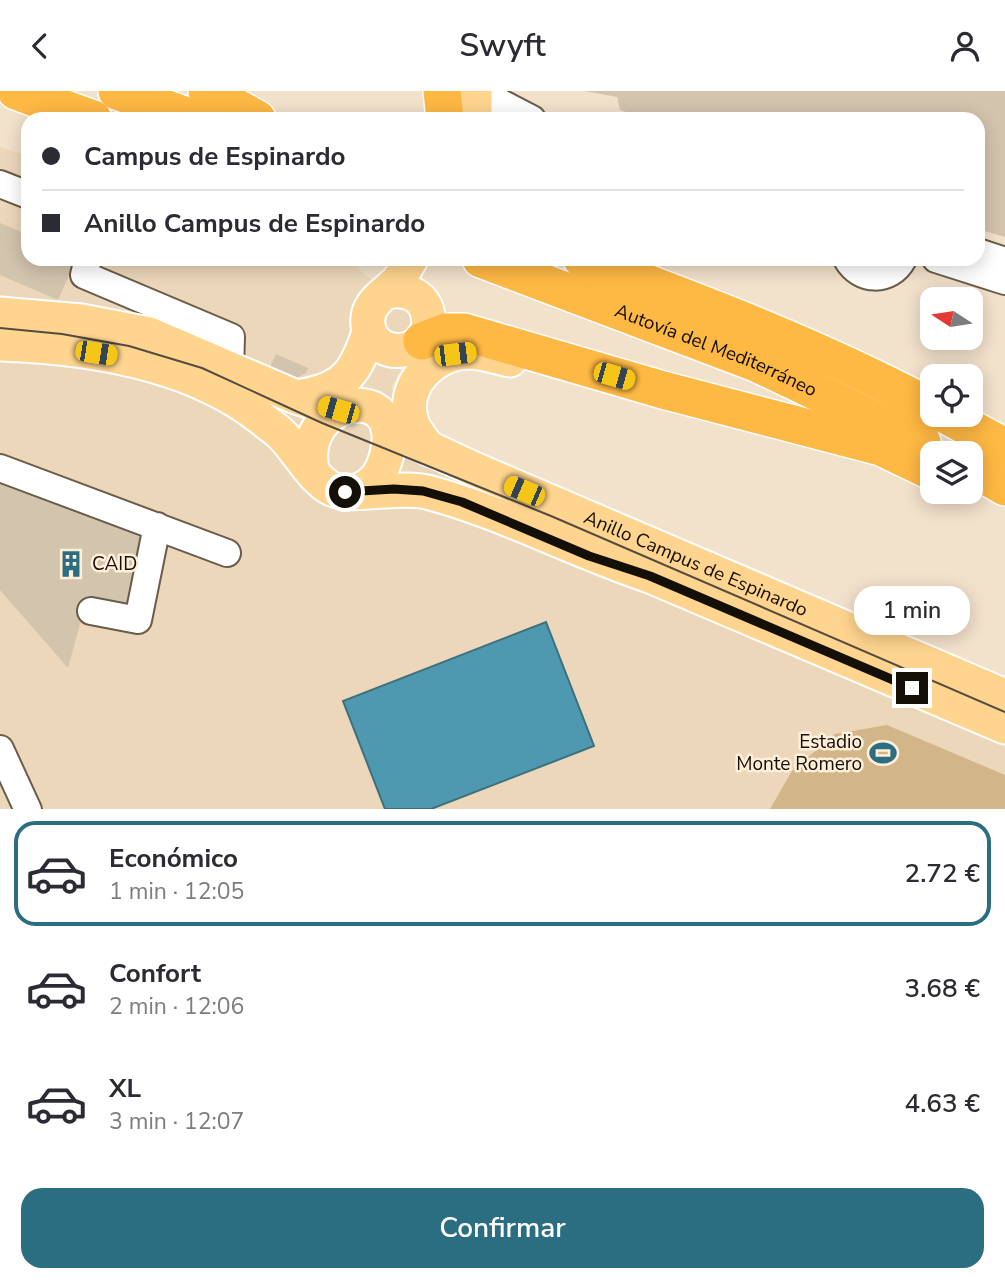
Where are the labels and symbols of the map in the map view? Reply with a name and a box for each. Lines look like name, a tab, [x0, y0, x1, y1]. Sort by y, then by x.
north arrow	[920, 287, 984, 350]
street label: Autovía del Mediterráneo	[611, 298, 821, 403]
car	[74, 339, 119, 367]
car	[433, 341, 478, 367]
car	[591, 360, 638, 392]
car	[315, 394, 362, 426]
car	[501, 473, 548, 509]
route start	[329, 476, 361, 508]
street label: Anillo Campus de Espinardo	[580, 504, 812, 623]
building icon: CAID	[56, 549, 86, 579]
place label: CAID	[92, 551, 137, 577]
callout: 1 min	[854, 587, 970, 635]
route end	[896, 672, 928, 704]
place label: Estadio Monte Romero	[736, 729, 862, 777]
sports icon: Estadio Monte Romero	[868, 738, 898, 768]

